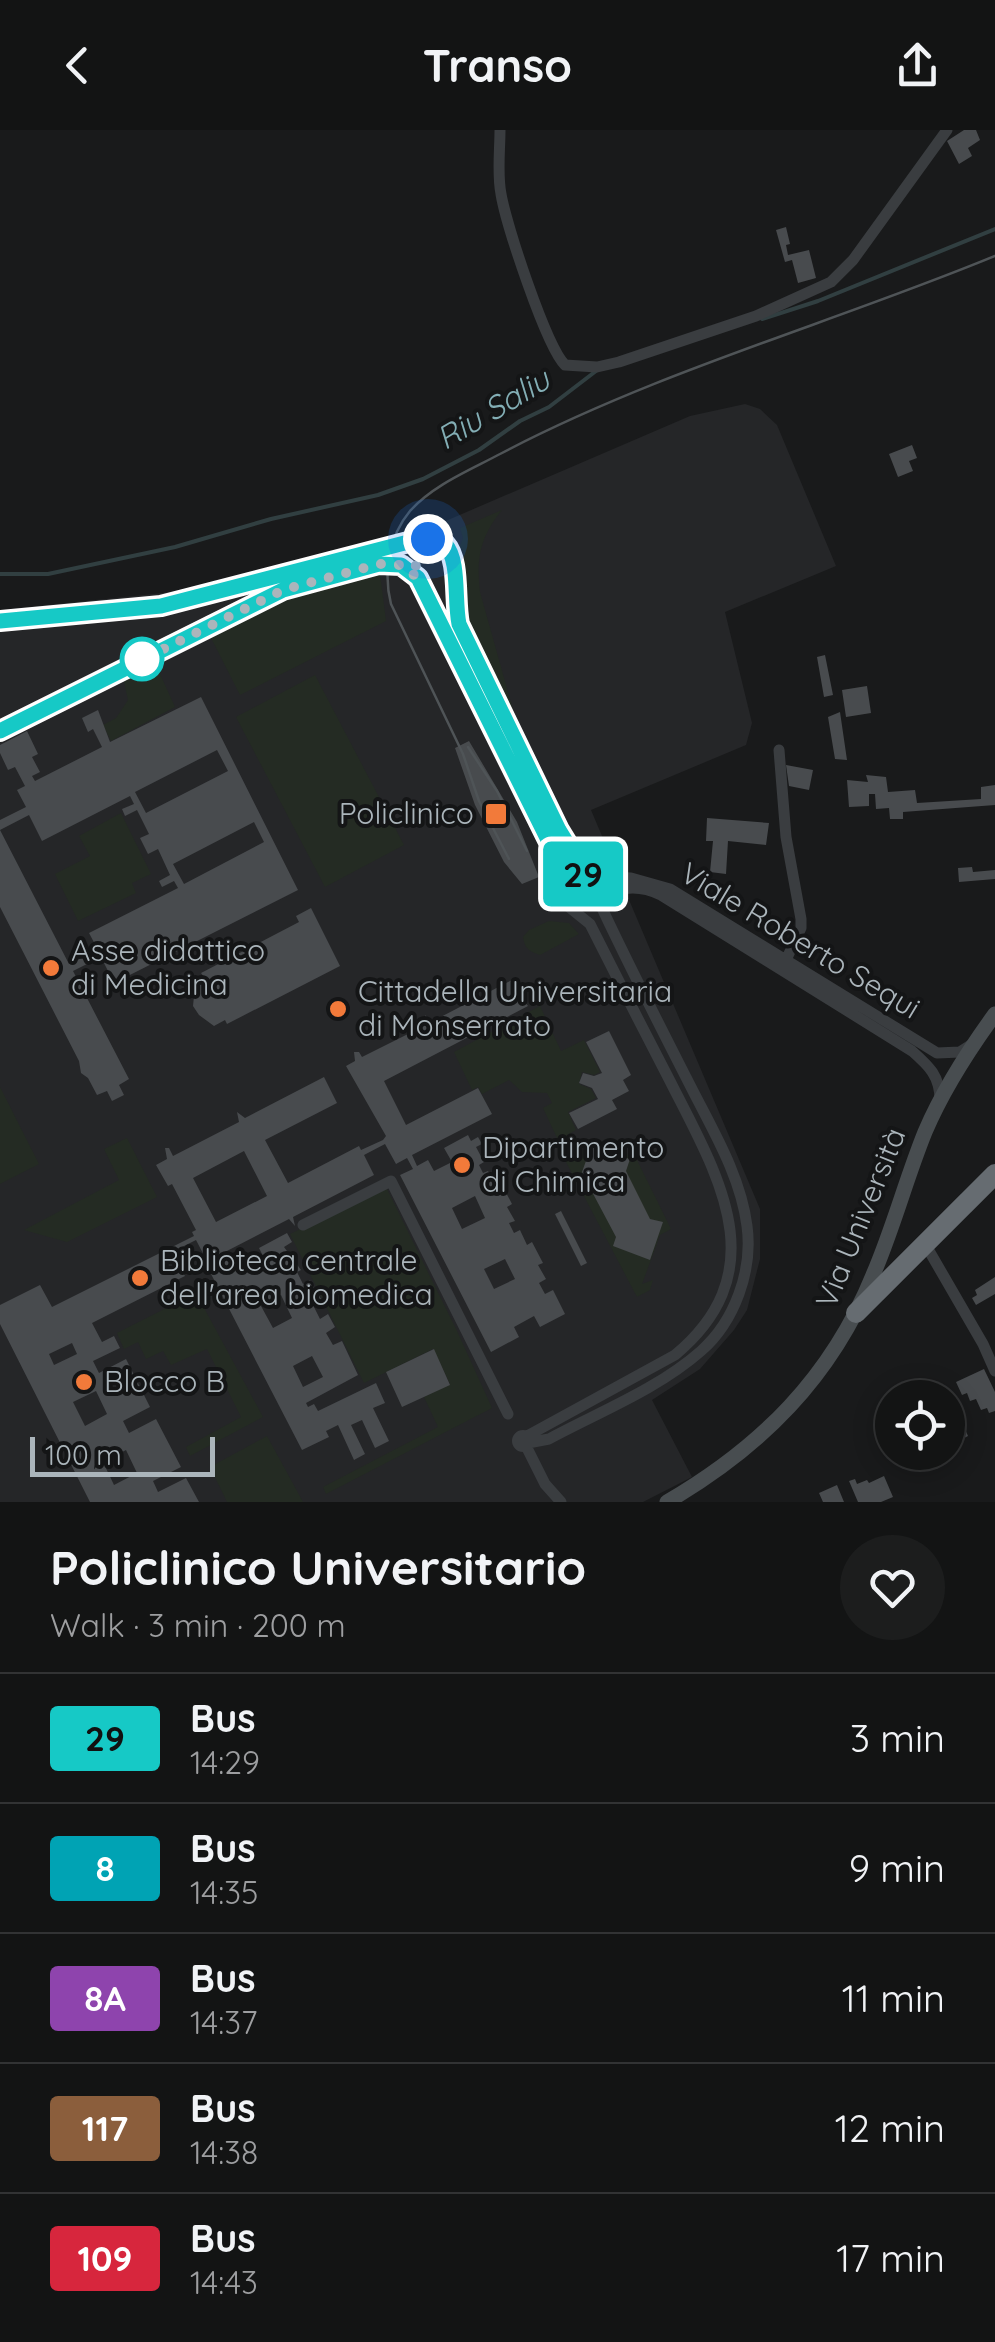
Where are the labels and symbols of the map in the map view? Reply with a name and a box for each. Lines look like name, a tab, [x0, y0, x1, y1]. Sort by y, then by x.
water label: Riu Saliu	[429, 358, 558, 457]
your location	[403, 514, 453, 564]
unlabelled marker	[121, 638, 163, 680]
place label: Policlinico	[339, 794, 474, 832]
marker: Policlinico	[483, 801, 509, 827]
line badge: 29	[538, 842, 628, 906]
street label: Viale Roberto Sequi	[674, 854, 927, 1027]
place label: Asse didattico di Medicina	[71, 931, 265, 1003]
marker: Asse didattico di Medicina	[40, 957, 62, 979]
place label: Cittadella Universitaria di Monserrato	[358, 972, 672, 1044]
marker: Cittadella Universitaria di Monserrato	[327, 998, 349, 1020]
street label: Via Università	[807, 1122, 913, 1313]
place label: Dipartimento di Chimica	[482, 1128, 664, 1200]
marker: Dipartimento di Chimica	[451, 1154, 473, 1176]
place label: Biblioteca centrale dell'area biomedica	[160, 1241, 433, 1313]
marker: Biblioteca centrale dell'area biomedica	[129, 1267, 151, 1289]
place label: Blocco B	[104, 1362, 225, 1400]
marker: Blocco B	[73, 1371, 95, 1393]
scale bar	[30, 1432, 215, 1476]

